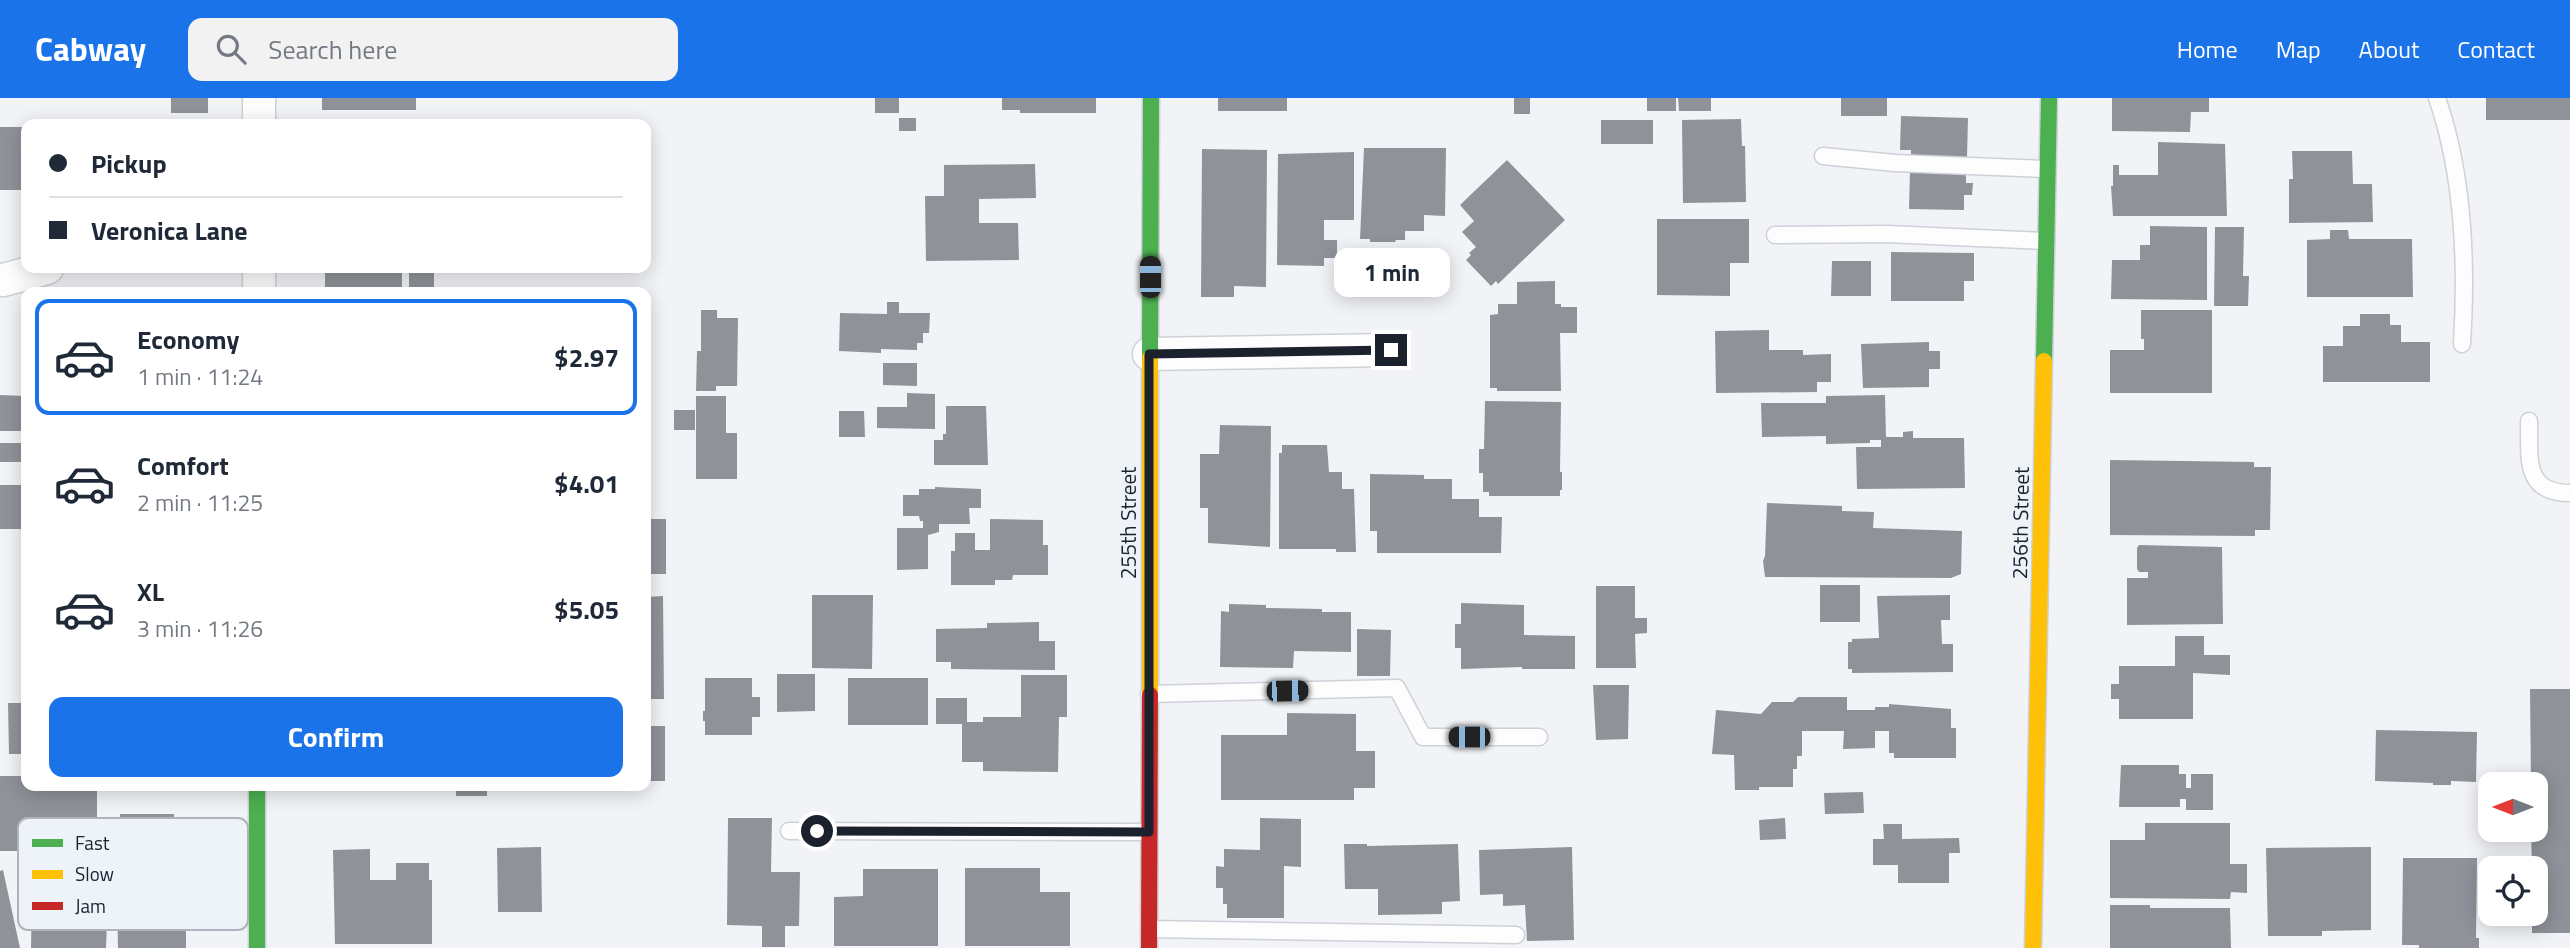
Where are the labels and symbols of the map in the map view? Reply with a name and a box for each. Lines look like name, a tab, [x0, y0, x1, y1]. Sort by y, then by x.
callout: 1 min	[1333, 248, 1449, 298]
car	[1140, 256, 1161, 298]
route end	[1375, 334, 1407, 366]
street label: 255th Street	[1112, 466, 1144, 579]
street label: 256th Street	[2003, 466, 2037, 580]
car	[1266, 680, 1309, 702]
car	[1449, 727, 1491, 748]
north arrow	[2478, 772, 2548, 842]
route start	[801, 815, 833, 847]
legend	[18, 818, 248, 930]
text: Fast	[75, 828, 110, 857]
text: Slow	[75, 859, 114, 888]
text: Jam	[75, 891, 106, 920]

